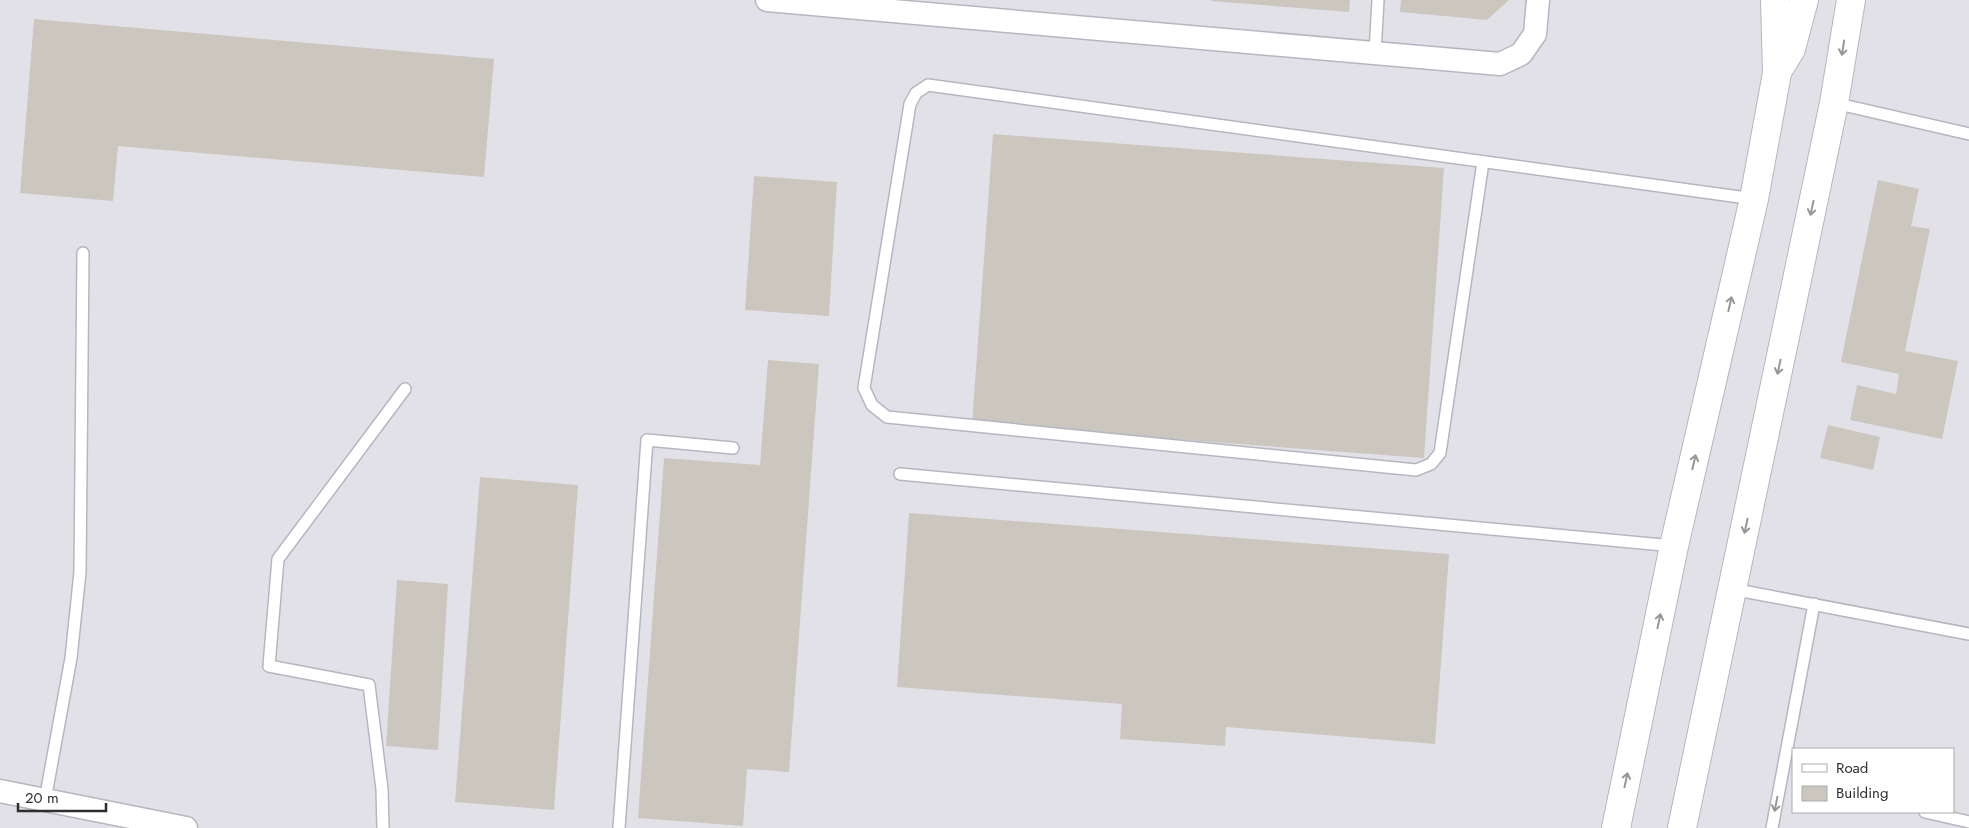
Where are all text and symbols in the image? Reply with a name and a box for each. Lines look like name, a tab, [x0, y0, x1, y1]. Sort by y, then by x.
one-way arrow	[1838, 40, 1848, 56]
one-way arrow	[1807, 199, 1817, 215]
one-way arrow	[1726, 296, 1735, 312]
one-way arrow	[1774, 358, 1783, 374]
one-way arrow	[1690, 455, 1699, 471]
one-way arrow	[1740, 517, 1750, 533]
one-way arrow	[1655, 614, 1664, 630]
legend	[1792, 748, 1954, 813]
text: Road	[1836, 757, 1868, 779]
one-way arrow	[1622, 773, 1631, 789]
scale bar	[18, 780, 105, 812]
text: Building	[1836, 782, 1888, 804]
text: 20 m	[25, 787, 59, 809]
one-way arrow	[1771, 795, 1781, 811]

